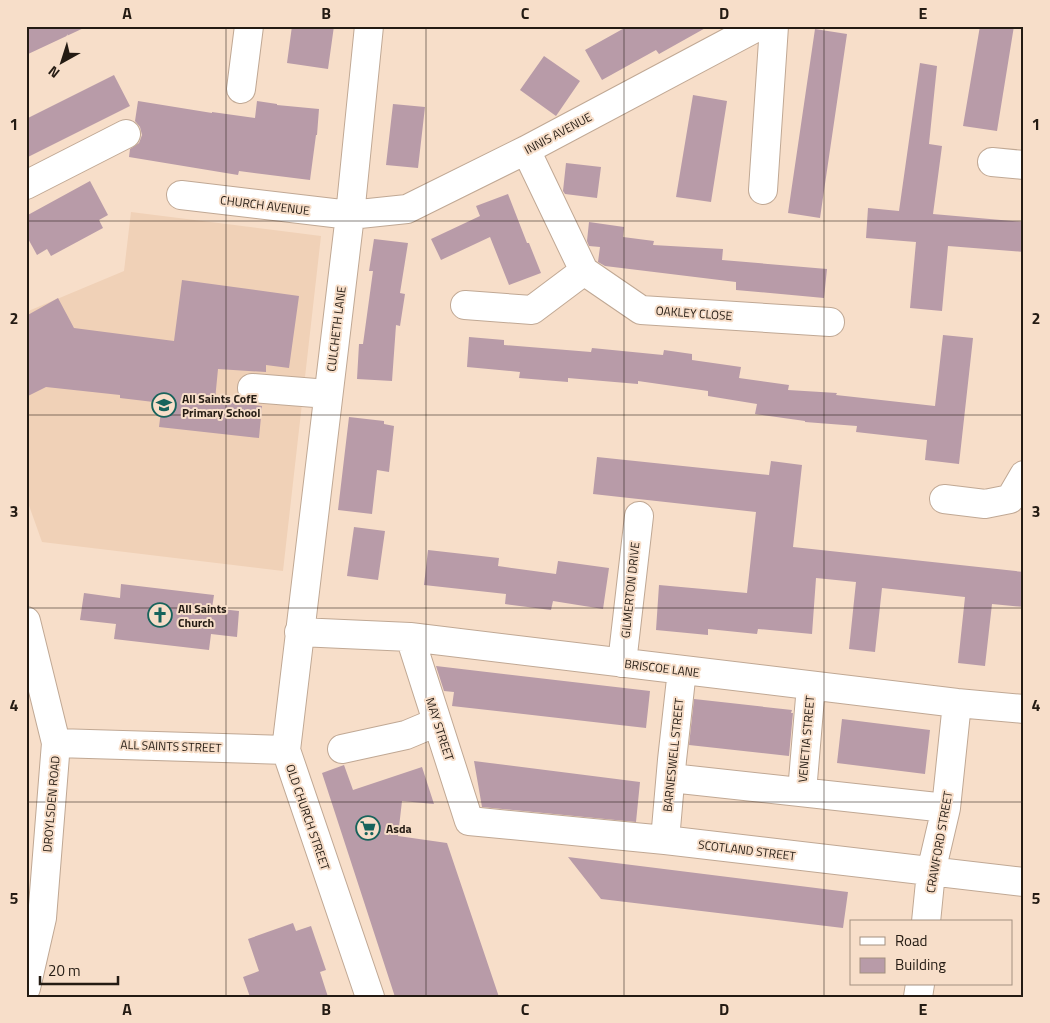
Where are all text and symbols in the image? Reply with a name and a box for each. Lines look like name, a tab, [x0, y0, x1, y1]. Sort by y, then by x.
text: A	[122, 1, 132, 25]
text: B	[321, 1, 331, 25]
text: C	[521, 1, 530, 25]
text: D	[719, 1, 729, 25]
text: E	[919, 1, 928, 25]
north arrow	[38, 38, 88, 88]
text: N	[43, 61, 64, 84]
street label: INNIS AVENUE	[521, 107, 596, 159]
text: 1	[10, 112, 18, 136]
text: 1	[1032, 112, 1040, 136]
street label: CHURCH AVENUE	[219, 190, 311, 220]
street label: CULCHETH LANE	[321, 285, 351, 373]
street label: OAKLEY CLOSE	[655, 301, 733, 325]
text: 2	[10, 306, 18, 330]
text: 2	[1032, 306, 1040, 330]
place label: All Saints CofE Primary School	[182, 389, 260, 422]
school or university icon: All Saints CofE Primary School	[151, 392, 177, 418]
text: 3	[10, 499, 18, 523]
text: 3	[1032, 499, 1040, 523]
street label: GILMERTON DRIVE	[616, 541, 645, 639]
place label: All Saints Church	[178, 599, 227, 632]
church icon: All Saints Church	[147, 602, 173, 628]
street label: BRISCOE LANE	[623, 654, 701, 682]
text: 4	[10, 693, 19, 717]
text: 4	[1032, 693, 1041, 717]
street label: VENETIA STREET	[793, 694, 819, 783]
street label: MAY STREET	[421, 695, 459, 764]
street label: BARNESWELL STREET	[658, 697, 688, 813]
street label: ALL SAINTS STREET	[120, 735, 223, 757]
street label: DROYLSDEN ROAD	[37, 755, 65, 853]
street label: OLD CHURCH STREET	[281, 761, 335, 873]
street label: CRAWFORD STREET	[921, 789, 957, 894]
supermarket icon: Asda	[355, 815, 381, 841]
place label: Asda	[386, 819, 412, 838]
street label: SCOTLAND STREET	[697, 835, 798, 865]
text: 5	[10, 886, 19, 910]
text: 5	[1032, 886, 1041, 910]
legend	[850, 920, 1012, 986]
text: Road	[895, 929, 927, 952]
scale bar	[40, 953, 118, 985]
text: Building	[895, 953, 946, 976]
text: 20 m	[48, 959, 81, 982]
text: A	[122, 997, 132, 1021]
text: B	[321, 997, 331, 1021]
text: C	[521, 997, 530, 1021]
text: D	[719, 997, 729, 1021]
text: E	[919, 997, 928, 1021]

